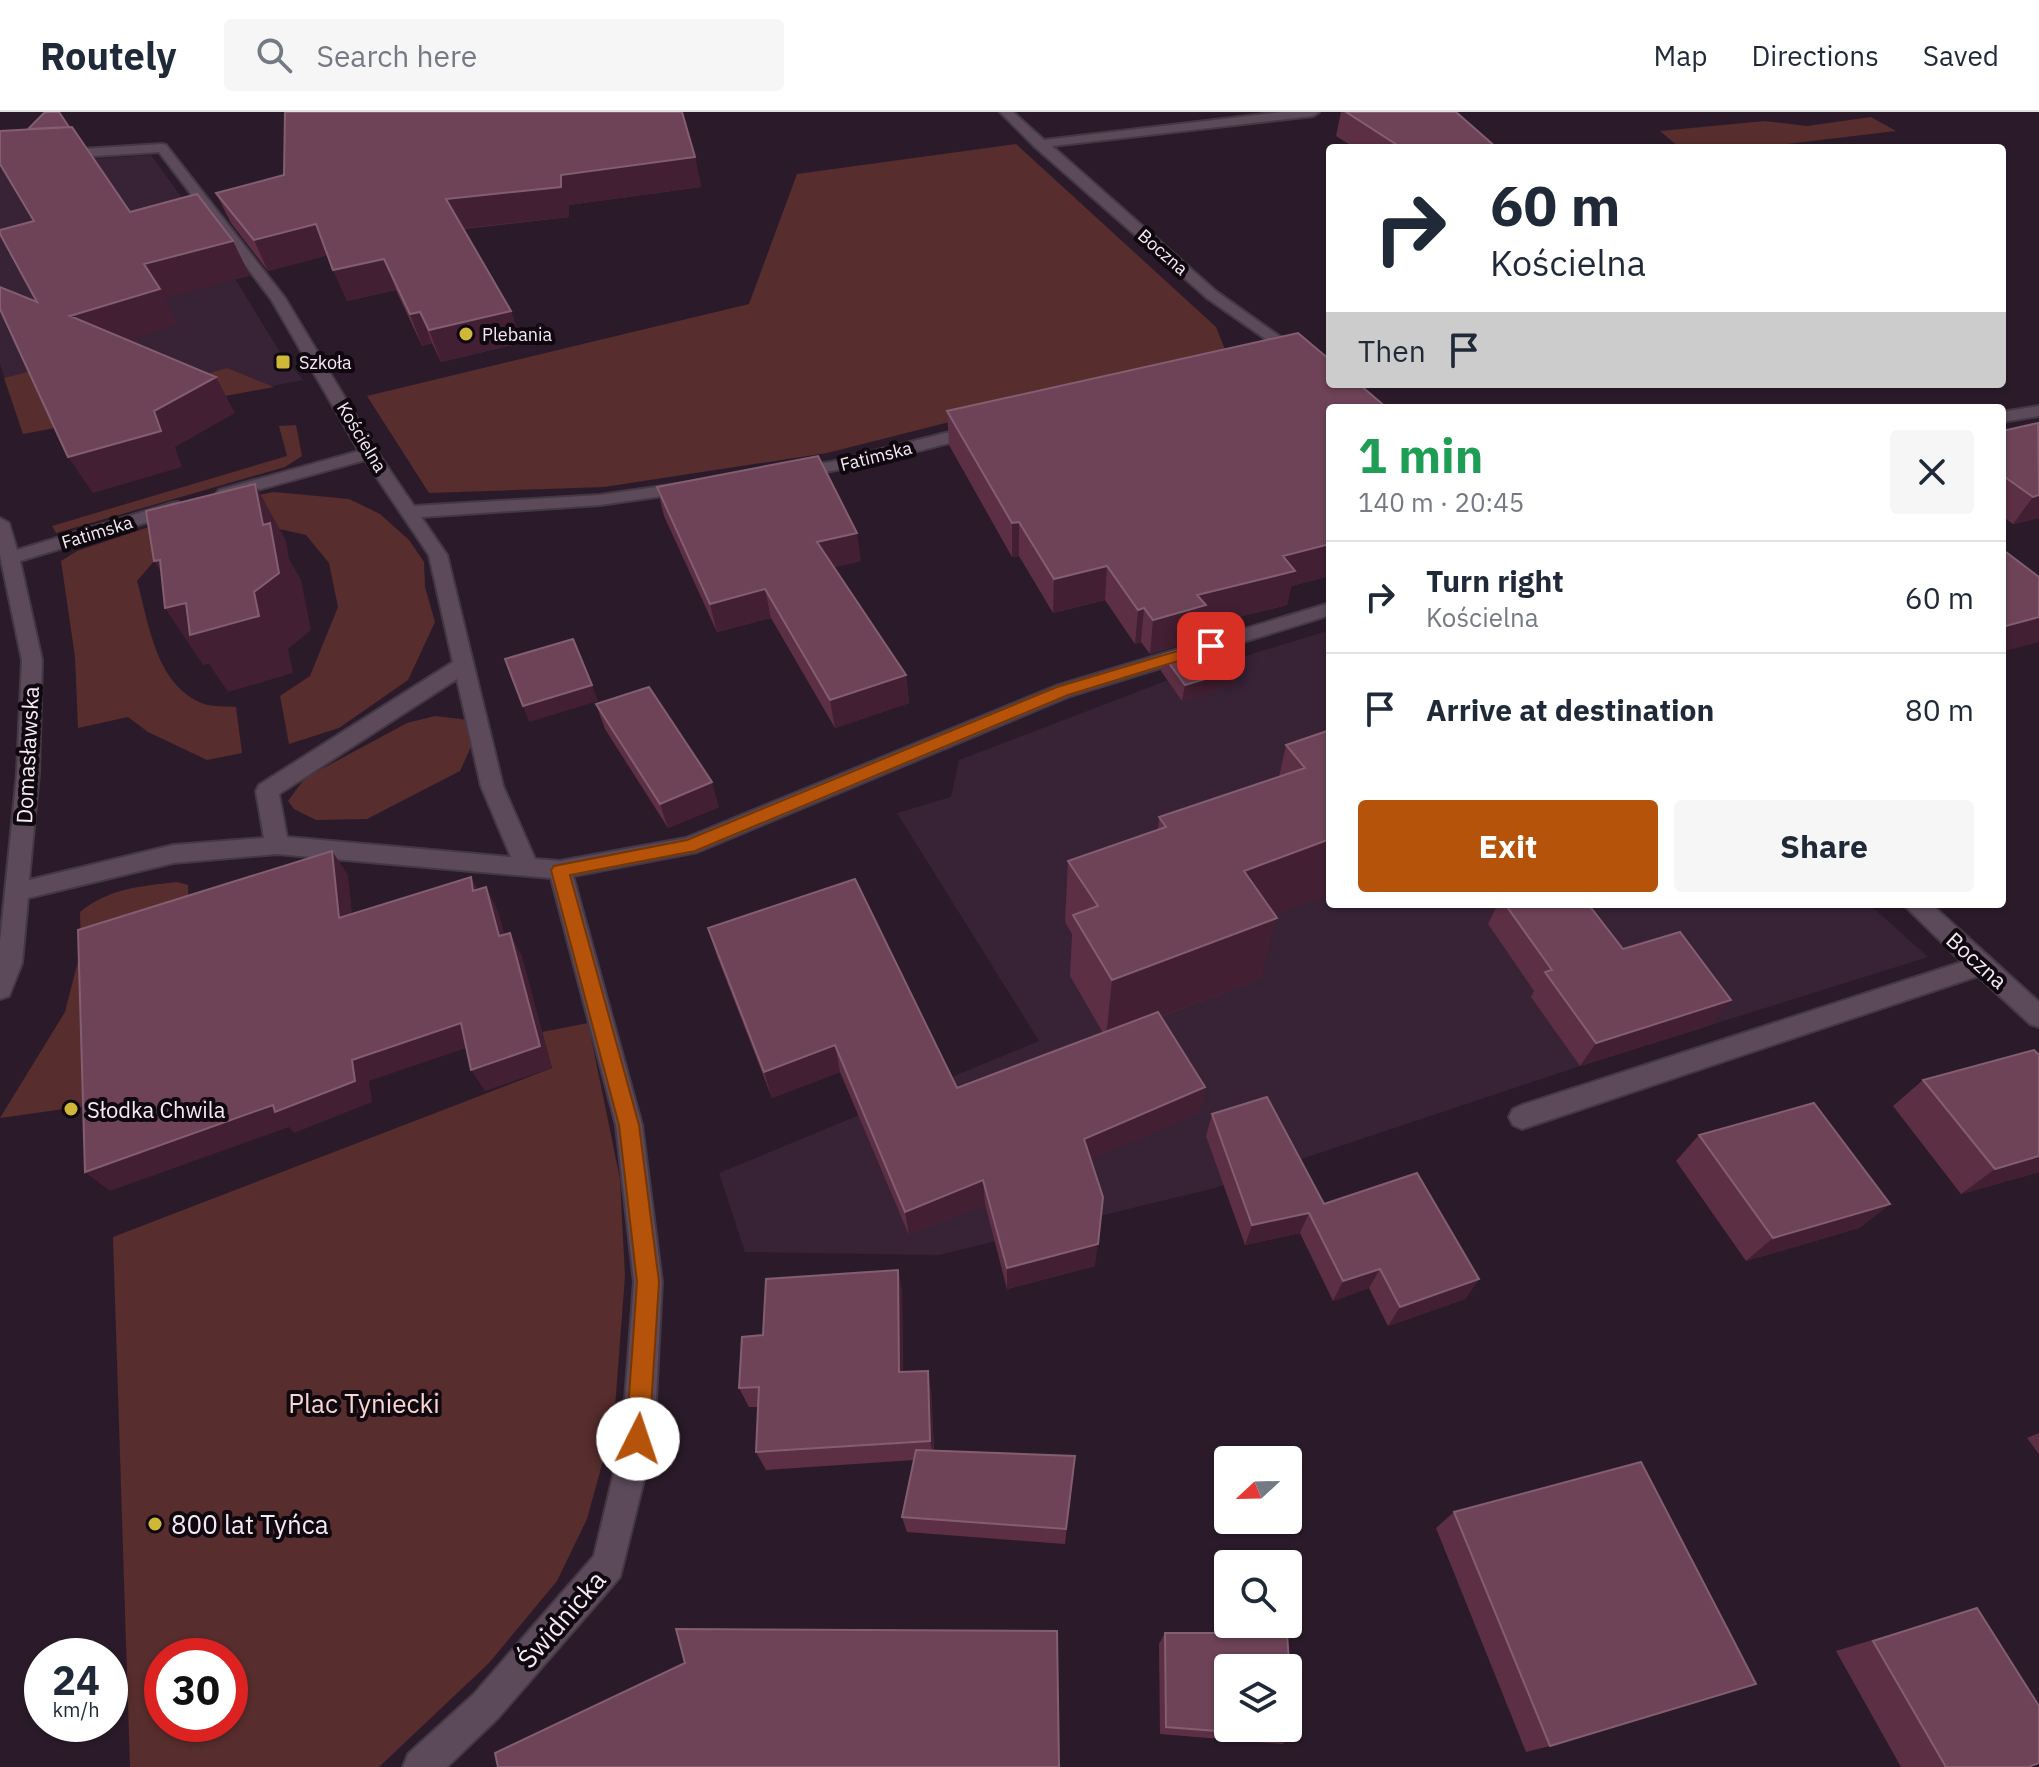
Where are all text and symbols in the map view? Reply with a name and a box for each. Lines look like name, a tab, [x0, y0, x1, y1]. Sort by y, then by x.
search box	[224, 19, 784, 91]
text: Routely	[40, 31, 176, 80]
icon: search	[252, 33, 296, 77]
text: Search here	[316, 36, 477, 75]
text: Map	[1653, 37, 1707, 74]
text: Directions	[1751, 37, 1879, 74]
text: Saved	[1923, 37, 1999, 74]
text: 60 m	[1490, 169, 1620, 241]
icon: right	[1358, 176, 1462, 280]
street label: Boczna	[1133, 224, 1193, 280]
text: Kościelna	[1490, 239, 1646, 286]
place label: Plebania	[482, 323, 552, 346]
marker: Plebania	[457, 325, 475, 343]
icon: arrive	[1442, 328, 1486, 372]
text: Then	[1358, 331, 1426, 370]
place label: Szkoła	[299, 351, 352, 374]
marker: Szkoła	[274, 353, 292, 371]
street label: Kościelna	[332, 398, 392, 477]
text: 1 min	[1358, 424, 1483, 486]
button: close	[1890, 430, 1974, 514]
street label: Fatimska	[838, 436, 915, 476]
text: 140 m · 20:45	[1358, 485, 1524, 519]
street label: Fatimska	[59, 510, 136, 554]
text: Turn right	[1426, 561, 1564, 600]
icon: right	[1358, 575, 1402, 619]
text: 60 m	[1905, 578, 1974, 617]
text: Kościelna	[1426, 600, 1539, 634]
pin	[1177, 612, 1245, 680]
icon: arrive	[1189, 624, 1233, 668]
street label: Domasławska	[9, 685, 45, 824]
icon: arrive	[1358, 687, 1402, 731]
text: Arrive at destination	[1426, 690, 1714, 729]
text: 80 m	[1905, 690, 1974, 729]
button: Exit	[1358, 800, 1658, 892]
button: Share	[1674, 800, 1974, 892]
street label: Boczna	[1940, 925, 2014, 995]
place label: Słodka Chwila	[87, 1095, 226, 1124]
marker: Słodka Chwila	[62, 1100, 80, 1118]
park label: Plac Tyniecki	[288, 1386, 440, 1420]
position arrow	[596, 1397, 680, 1481]
north arrow	[1214, 1446, 1302, 1534]
map controls	[1214, 1446, 1302, 1742]
place label: 800 lat Tyńca	[171, 1507, 329, 1541]
marker: 800 lat Tyńca	[146, 1515, 164, 1533]
button: search	[1214, 1550, 1302, 1638]
street label: Świdnicka	[509, 1563, 613, 1675]
speed limit sign: 30	[144, 1638, 248, 1742]
text: 24	[52, 1654, 100, 1706]
button: layers	[1214, 1654, 1302, 1742]
text: km/h	[52, 1696, 100, 1723]

